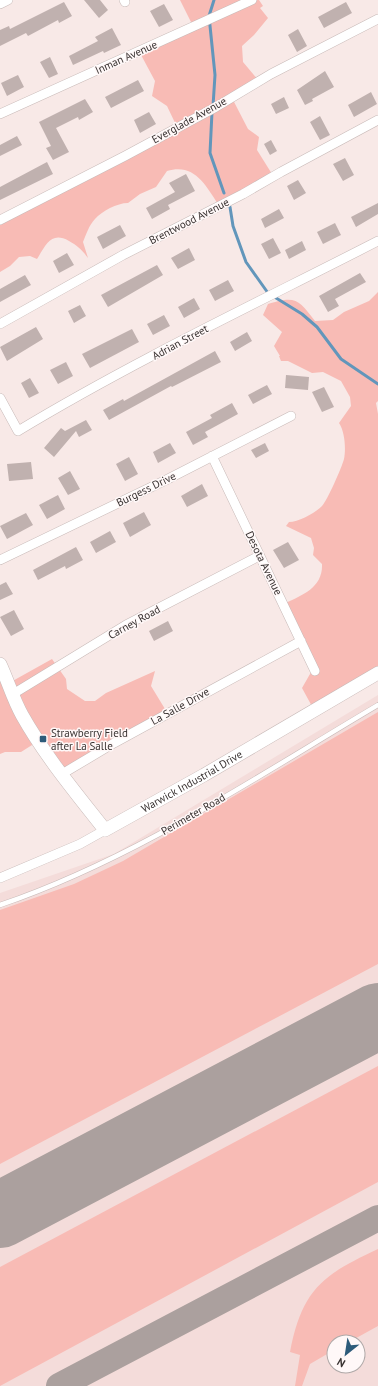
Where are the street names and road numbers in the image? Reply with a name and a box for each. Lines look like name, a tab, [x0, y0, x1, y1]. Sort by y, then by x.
street label: Inman Avenue	[93, 37, 160, 77]
street label: Everglade Avenue	[149, 93, 229, 146]
street label: Brentwood Avenue	[147, 195, 232, 247]
street label: Adrian Street	[150, 321, 211, 363]
street label: Burgess Drive	[114, 468, 178, 509]
street label: Desota Avenue	[242, 529, 286, 598]
street label: Carney Road	[105, 602, 163, 642]
street label: La Salle Drive	[148, 684, 212, 728]
street label: Warwick Industrial Drive	[139, 747, 245, 816]
street label: Perimeter Road	[158, 790, 228, 838]

